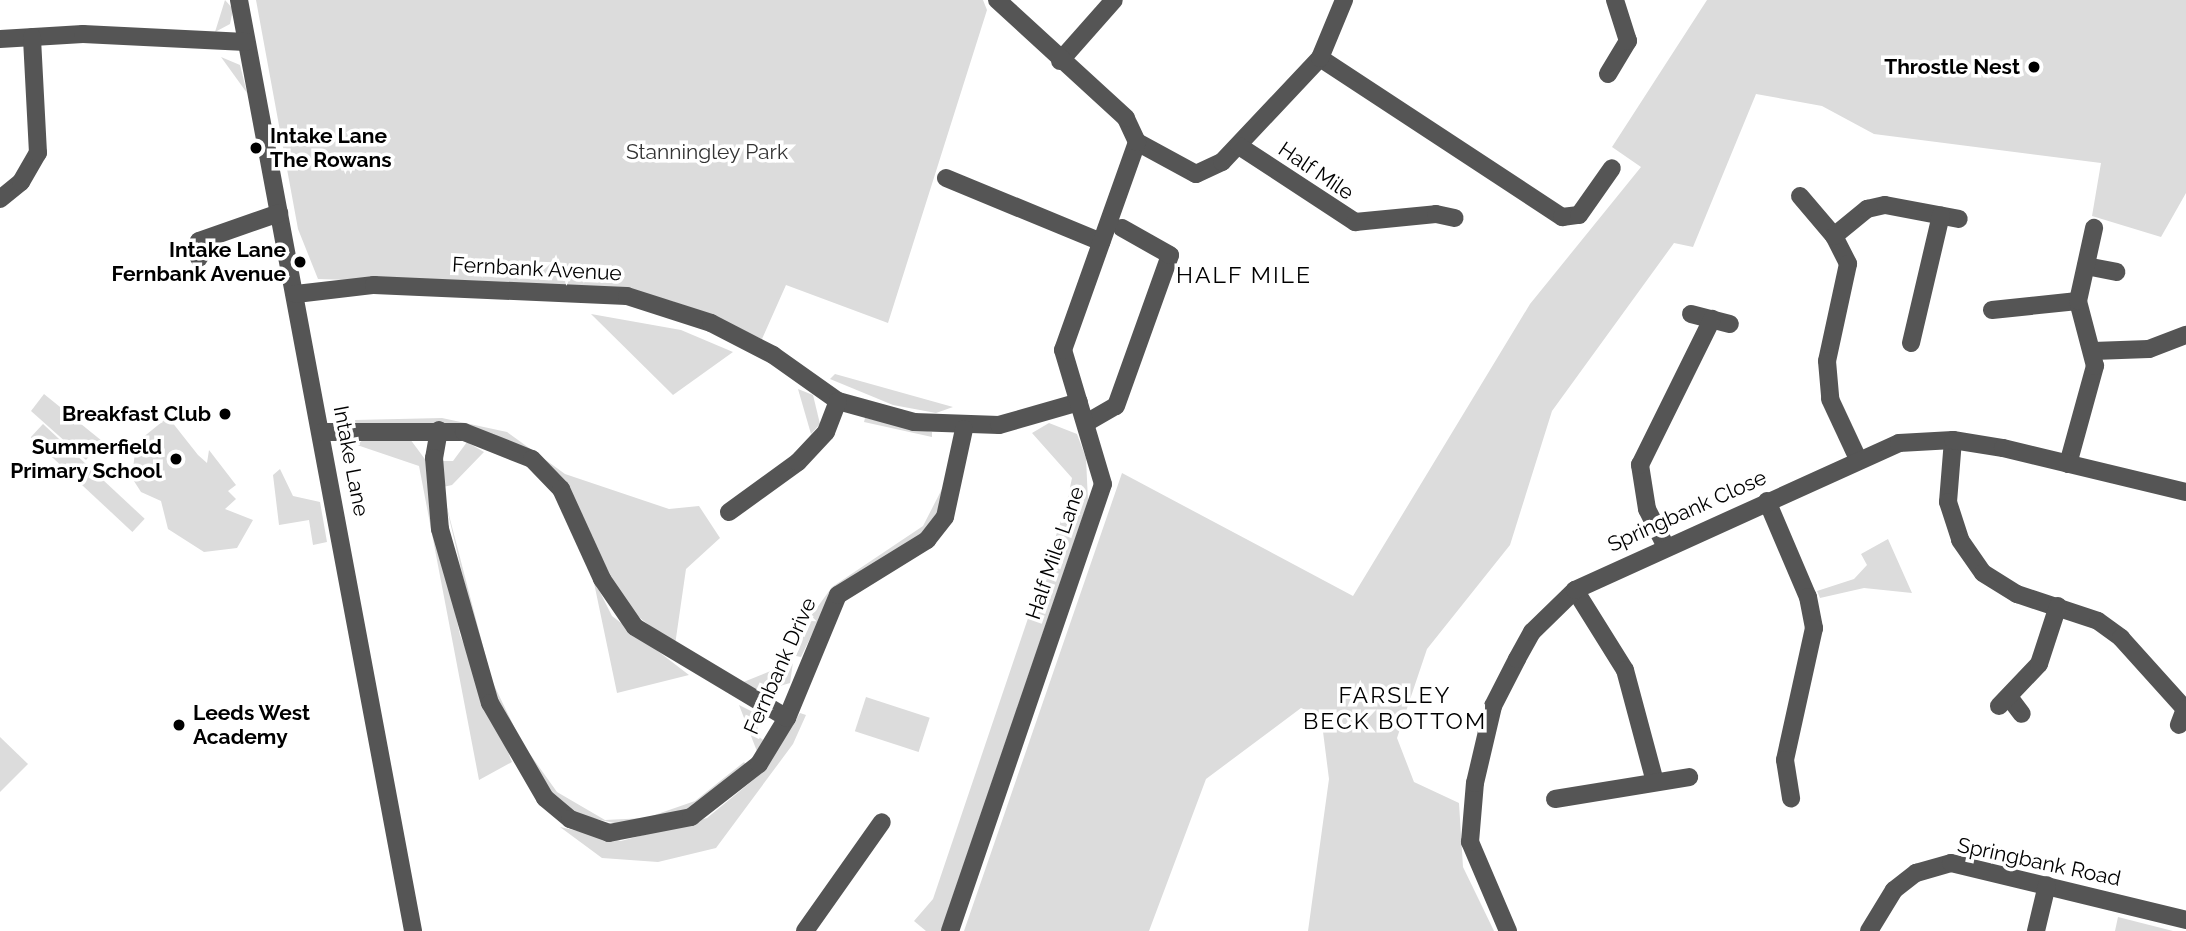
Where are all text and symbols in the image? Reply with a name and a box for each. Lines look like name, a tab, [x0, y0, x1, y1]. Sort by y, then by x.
place label: Throstle Nest	[1884, 54, 2020, 80]
marker: Throstle Nest	[2026, 59, 2042, 75]
place label: Intake Lane The Rowans	[270, 123, 392, 173]
street label: Half Mile	[1273, 137, 1359, 205]
park label: Stanningley Park	[626, 139, 788, 165]
marker: Intake Lane The Rowans	[248, 140, 264, 156]
place label: Intake Lane Fernbank Avenue	[111, 237, 286, 287]
street label: Fernbank Avenue	[451, 252, 623, 286]
marker: Intake Lane Fernbank Avenue	[292, 254, 308, 270]
district label: HALF MILE	[1177, 261, 1311, 289]
place label: Breakfast Club	[62, 401, 211, 427]
street label: Intake Lane	[328, 403, 374, 519]
marker: Breakfast Club	[217, 406, 233, 422]
place label: Summerfield Primary School	[10, 434, 162, 484]
marker: Summerfield Primary School	[168, 451, 184, 467]
street label: Springbank Close	[1604, 465, 1770, 557]
street label: Half Mile Lane	[1020, 483, 1090, 623]
street label: Fernbank Drive	[739, 594, 821, 738]
district label: FARSLEY BECK BOTTOM	[1304, 681, 1486, 735]
place label: Leeds West Academy	[193, 700, 311, 750]
marker: Leeds West Academy	[171, 717, 187, 733]
street label: Springbank Road	[1955, 832, 2123, 892]

